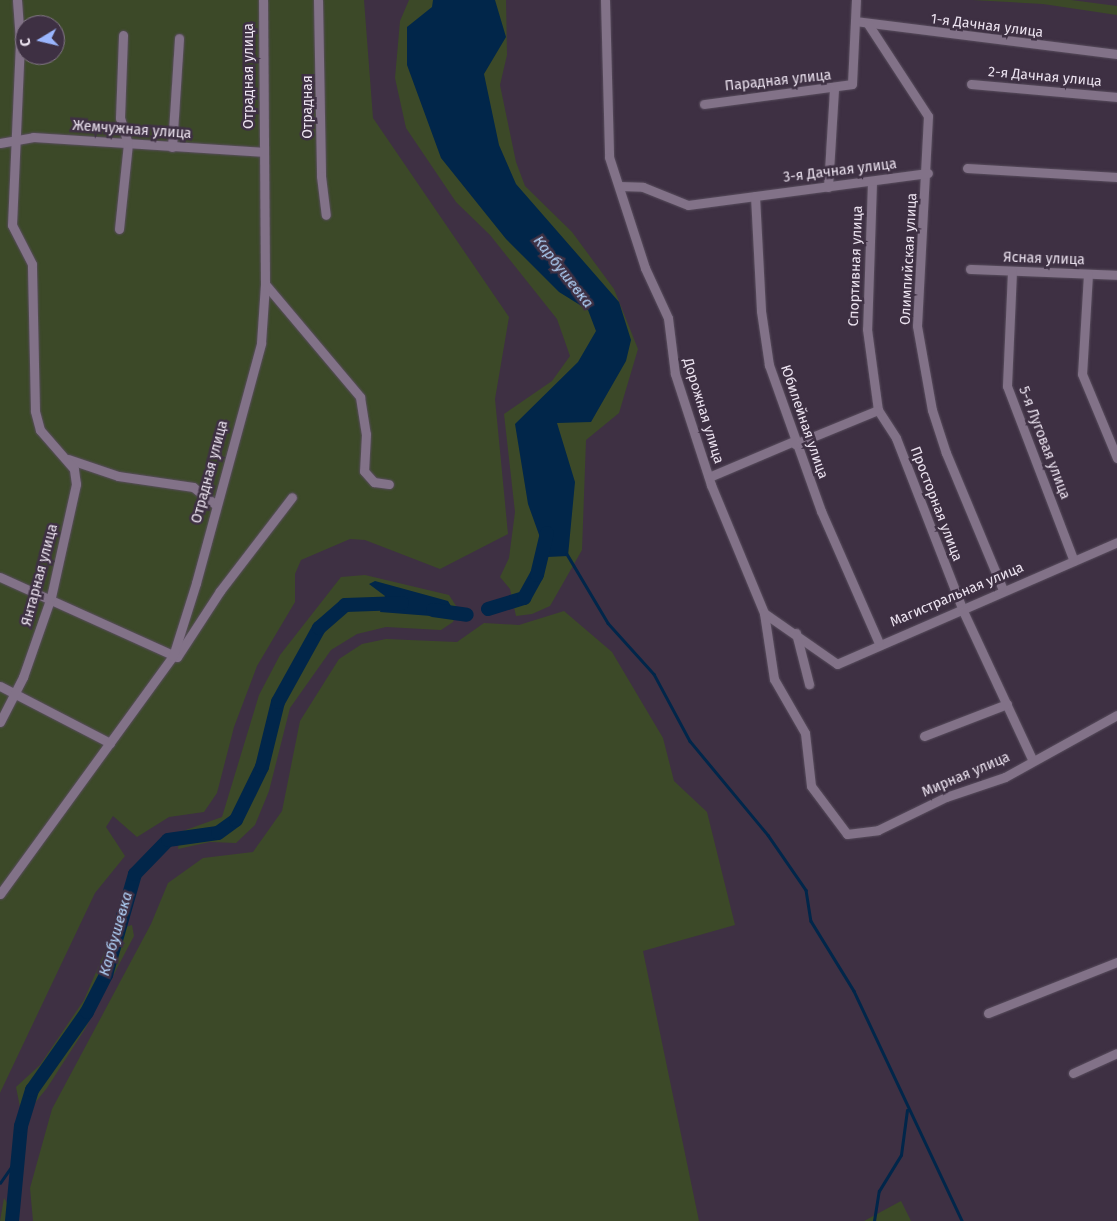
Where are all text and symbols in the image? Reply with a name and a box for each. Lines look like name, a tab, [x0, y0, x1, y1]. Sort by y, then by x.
street label: 1-я Дачная улица	[930, 11, 1044, 41]
north arrow	[15, 15, 65, 65]
street label: Отрадная улица	[241, 23, 257, 129]
text: С	[17, 37, 35, 48]
street label: 2-я Дачная улица	[987, 64, 1103, 90]
street label: Парадная улица	[724, 67, 832, 95]
street label: Отрадная	[300, 75, 316, 139]
street label: Жемчужная улица	[72, 117, 192, 143]
street label: 3-я Дачная улица	[782, 156, 898, 186]
street label: Олимпийская улица	[897, 193, 921, 325]
street label: Спортивная улица	[845, 205, 867, 327]
water label: Карбушевка	[529, 232, 597, 312]
street label: Ясная улица	[1003, 249, 1085, 269]
street label: Дорожная улица	[679, 356, 727, 466]
street label: Юбилейная улица	[777, 363, 831, 481]
street label: 5-я Луговая улица	[1015, 384, 1073, 502]
street label: Отрадная улица	[188, 419, 232, 525]
street label: Просторная улица	[906, 444, 966, 564]
street label: Янтарная улица	[18, 522, 62, 628]
street label: Магистральная улица	[888, 559, 1026, 631]
street label: Мирная улица	[919, 749, 1013, 801]
water label: Карбушевка	[95, 890, 137, 978]

